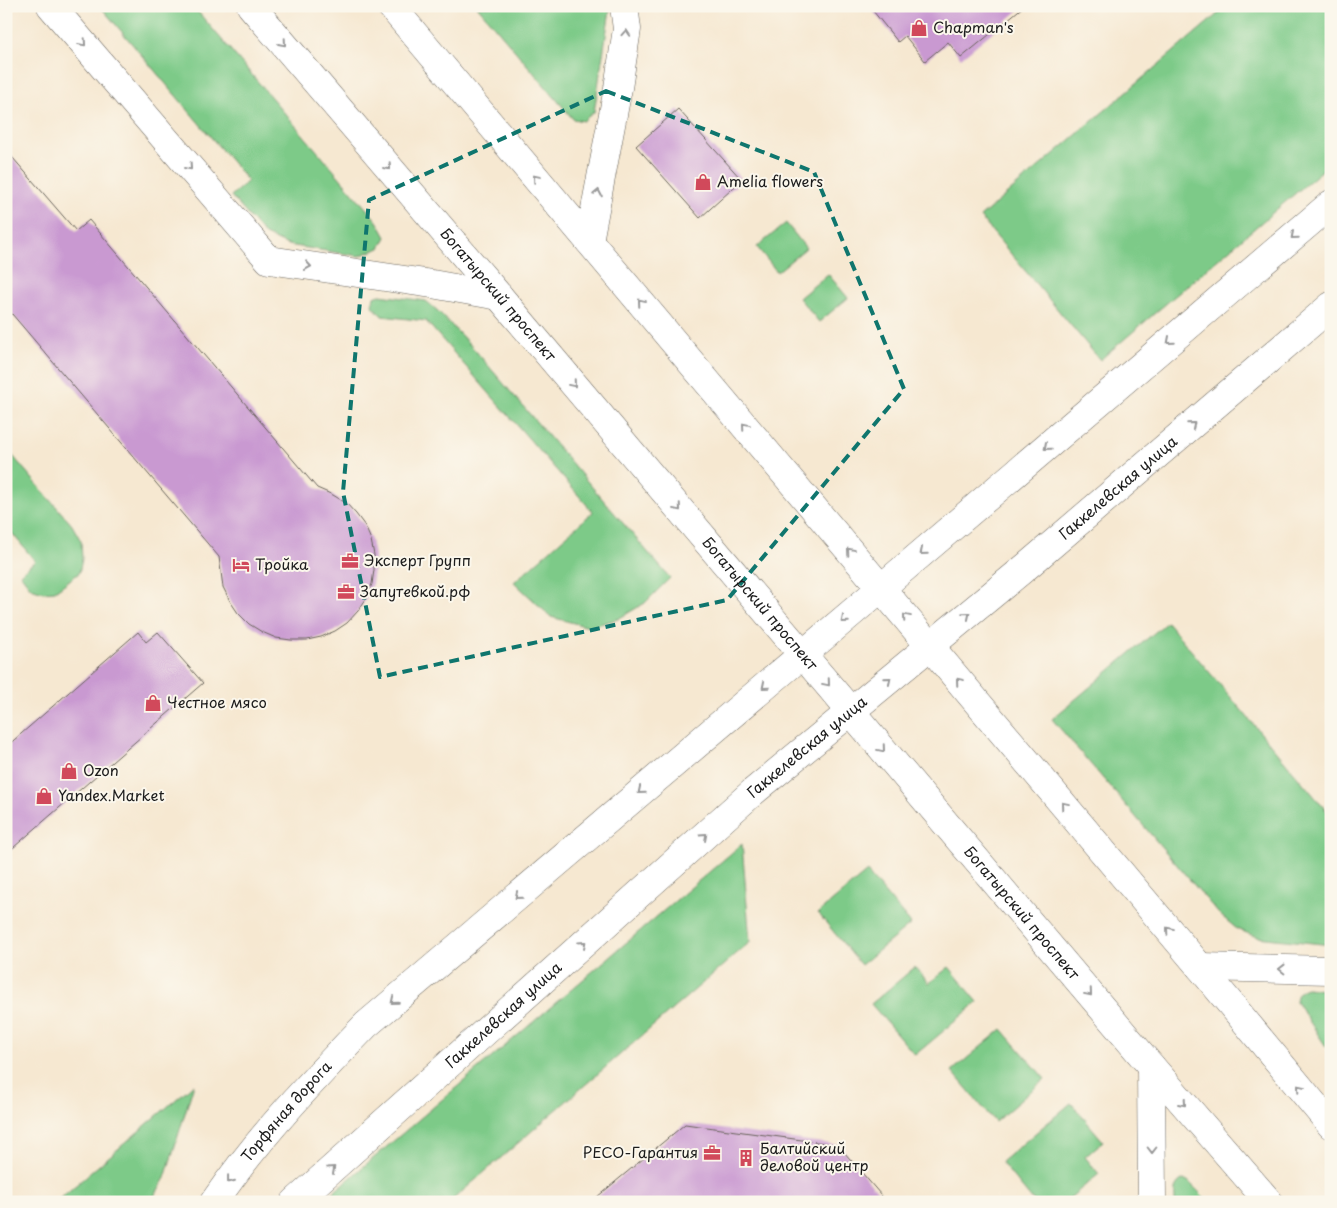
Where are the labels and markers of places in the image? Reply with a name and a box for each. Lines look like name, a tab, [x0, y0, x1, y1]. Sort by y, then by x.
place label: Chapman's	[933, 15, 1014, 38]
shop icon: Chapman's	[909, 18, 929, 38]
place label: Amelia flowers	[717, 169, 823, 192]
shop icon: Amelia flowers	[693, 172, 713, 192]
place label: Эксперт Групп	[364, 548, 471, 571]
office icon: Эксперт Групп	[340, 551, 360, 571]
place label: Тройка	[255, 552, 309, 575]
hotel icon: Тройка	[231, 555, 251, 575]
place label: Запутевкой.рф	[360, 579, 470, 602]
office icon: Запутевкой.рф	[336, 582, 356, 602]
place label: Честное мясо	[167, 690, 267, 713]
shop icon: Честное мясо	[143, 693, 163, 713]
place label: Ozon	[83, 758, 119, 781]
shop icon: Ozon	[59, 761, 79, 781]
place label: Yandex.Market	[58, 783, 165, 806]
shop icon: Yandex.Market	[34, 786, 54, 806]
place label: Балтийский деловой центр	[760, 1136, 869, 1176]
place label: РЕСО-Гарантия	[582, 1140, 698, 1163]
office icon: РЕСО-Гарантия	[702, 1143, 722, 1163]
building icon: Балтийский деловой центр	[736, 1148, 756, 1168]

